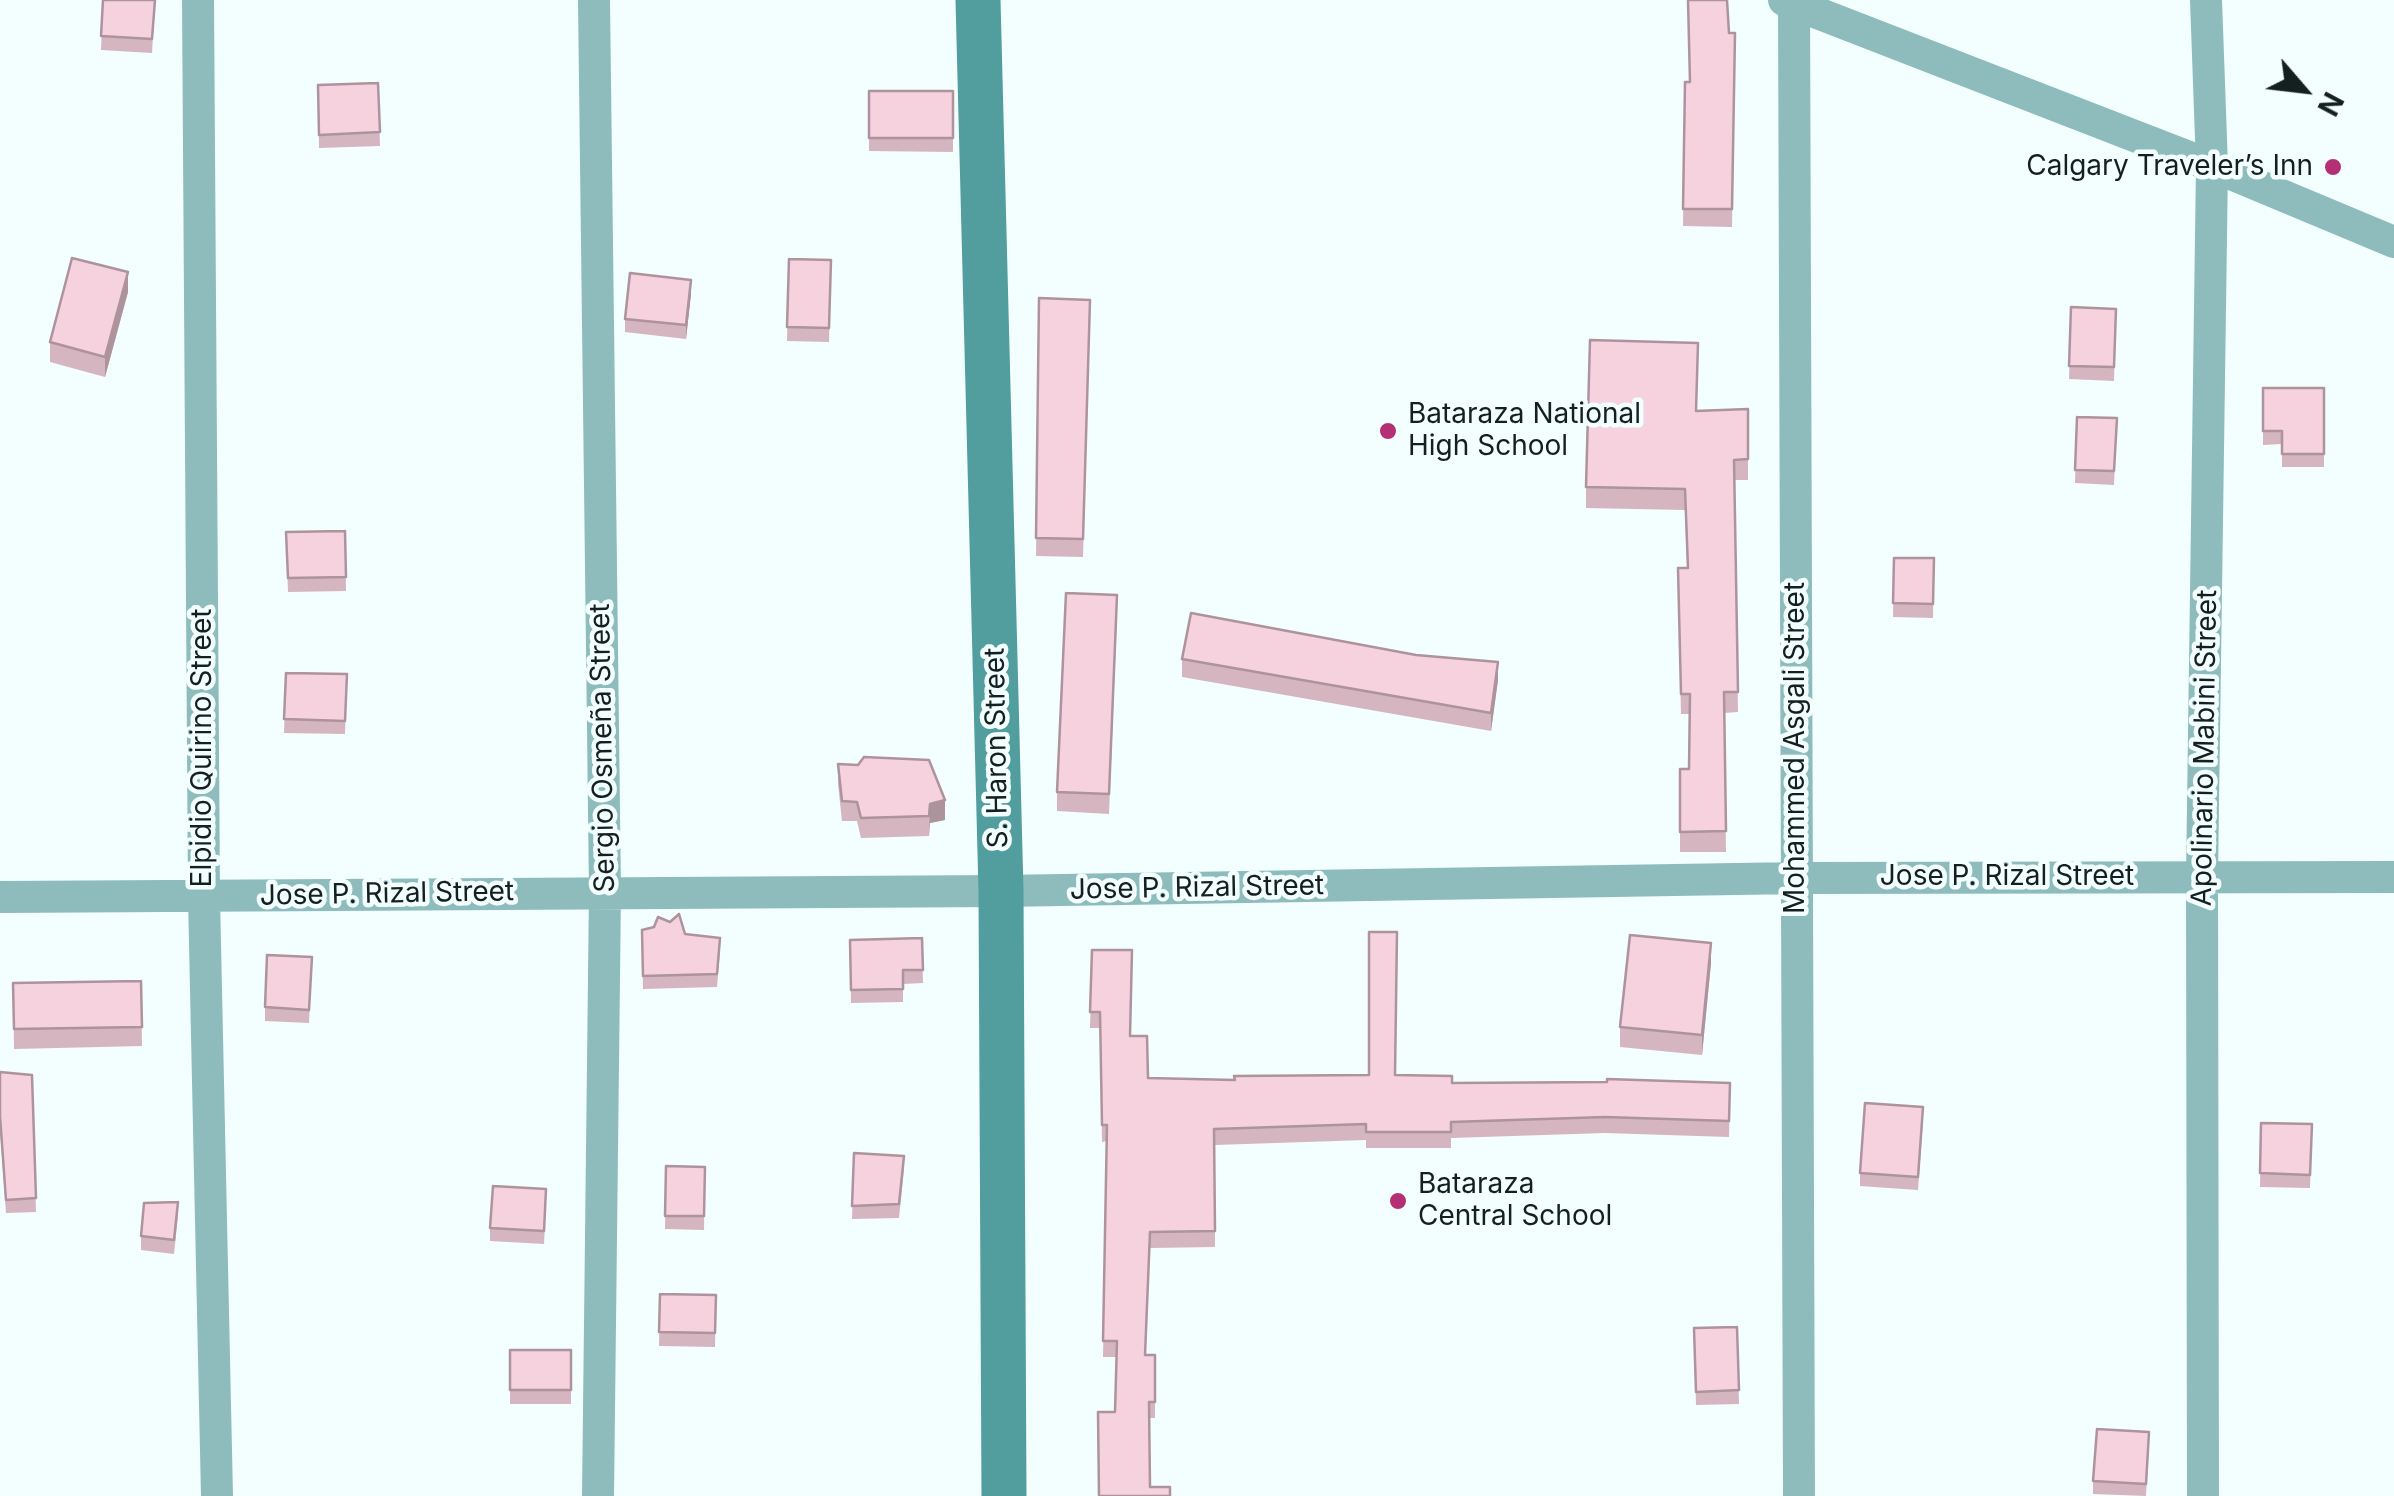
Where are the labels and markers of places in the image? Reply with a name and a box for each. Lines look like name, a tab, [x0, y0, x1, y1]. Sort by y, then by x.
place label: Calgary Traveler’s Inn	[2026, 150, 2313, 184]
marker: Calgary Traveler’s Inn	[2322, 156, 2344, 178]
place label: Bataraza National High School	[1408, 398, 1641, 464]
marker: Bataraza National High School	[1377, 420, 1399, 442]
place label: Bataraza Central School	[1418, 1168, 1612, 1234]
marker: Bataraza Central School	[1387, 1190, 1409, 1212]

